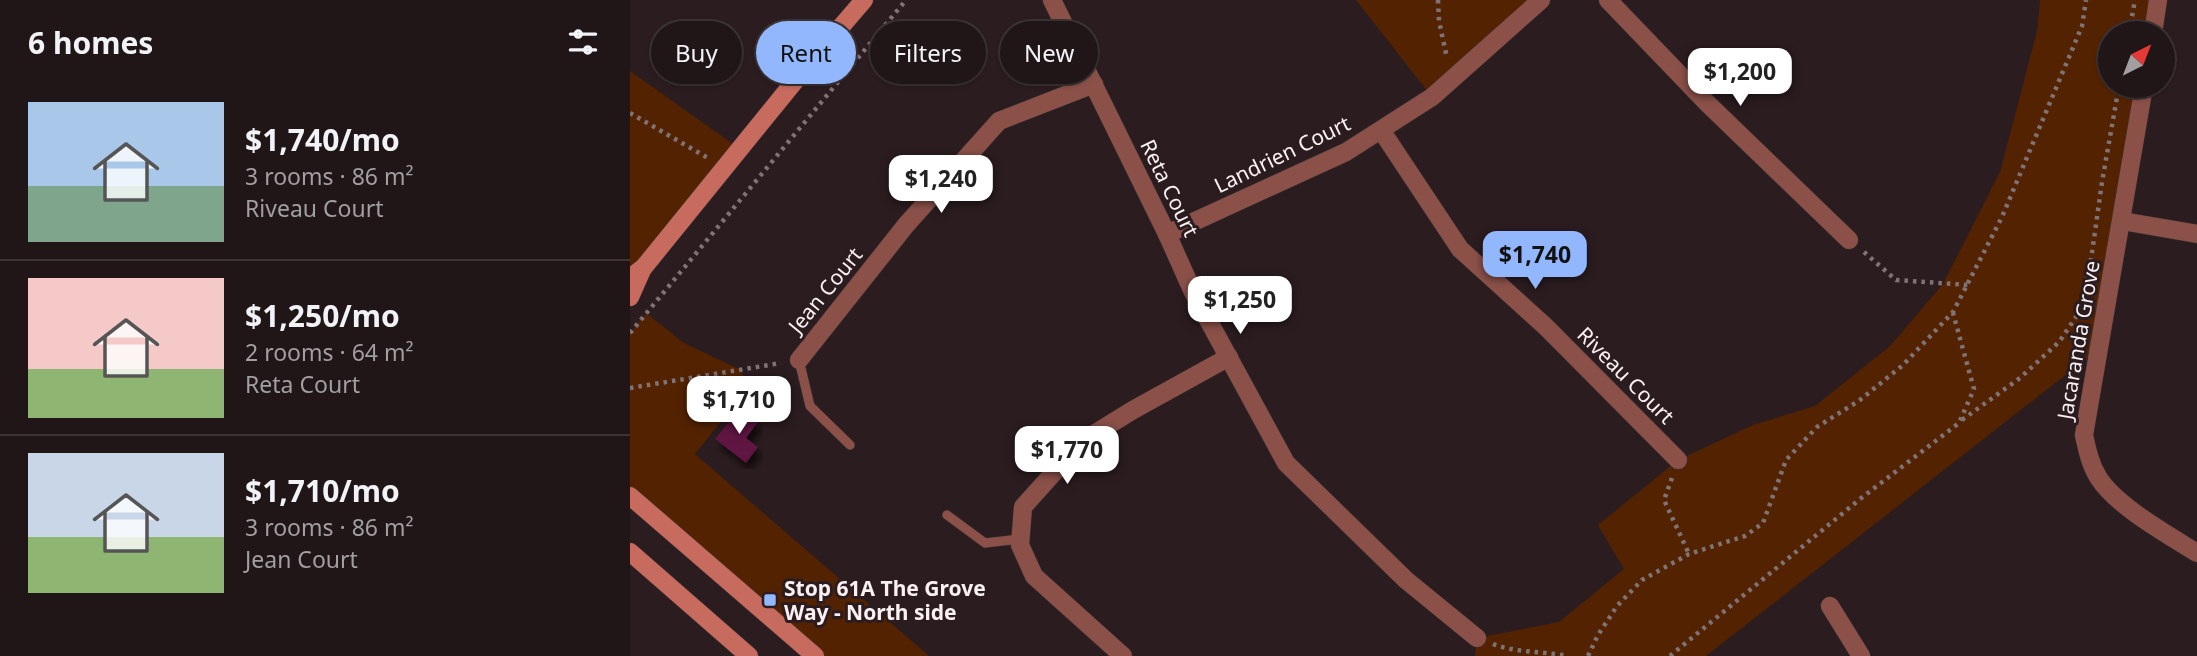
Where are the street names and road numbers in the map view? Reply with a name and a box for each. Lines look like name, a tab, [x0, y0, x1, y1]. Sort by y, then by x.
street label: Landrien Court	[1209, 109, 1355, 199]
street label: Reta Court	[1134, 135, 1206, 242]
street label: Jean Court	[780, 241, 869, 340]
street label: Jacaranda Grove	[2050, 258, 2106, 424]
street label: Riveau Court	[1571, 320, 1681, 430]

